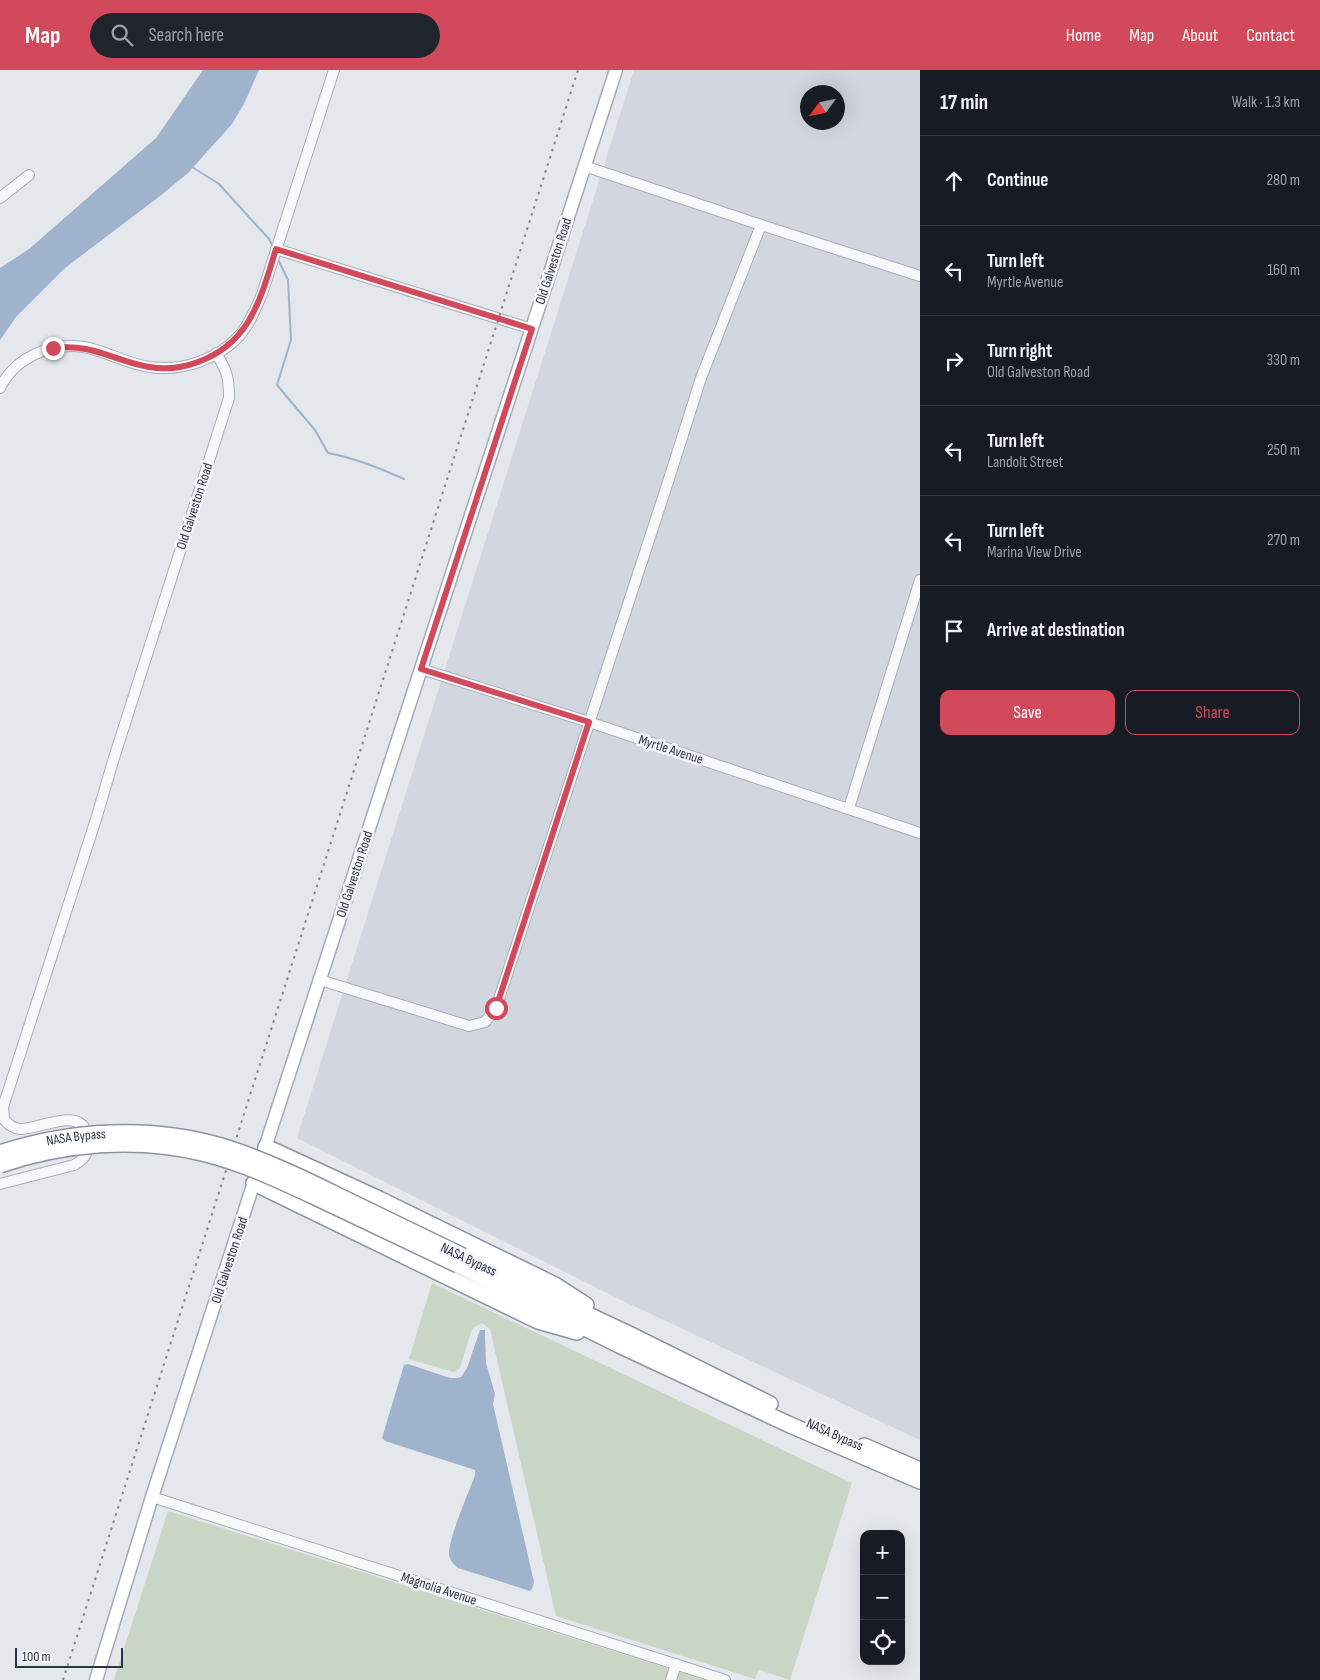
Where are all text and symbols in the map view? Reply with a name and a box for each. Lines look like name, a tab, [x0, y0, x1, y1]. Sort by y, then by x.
search box	[90, 13, 440, 58]
text: Map	[25, 21, 60, 50]
icon: search	[108, 21, 136, 49]
text: Search here	[148, 24, 224, 47]
text: Home	[1066, 25, 1101, 46]
text: Map	[1129, 25, 1154, 46]
text: About	[1182, 25, 1218, 46]
text: Contact	[1246, 25, 1295, 46]
north arrow	[800, 85, 845, 130]
text: 17 min	[940, 90, 988, 115]
text: Walk · 1.3 km	[1232, 93, 1300, 112]
icon: ahead	[940, 167, 968, 195]
text: Continue	[987, 169, 1048, 192]
text: 280 m	[1266, 171, 1300, 190]
street label: Old Galveston Road	[531, 216, 576, 307]
text: Turn left	[987, 250, 1044, 273]
icon: left	[940, 257, 968, 285]
text: 160 m	[1267, 261, 1300, 280]
text: Myrtle Avenue	[987, 273, 1063, 292]
route end	[42, 337, 65, 360]
text: Turn right	[987, 340, 1052, 363]
icon: right	[940, 347, 968, 375]
text: 330 m	[1267, 351, 1300, 370]
text: Old Galveston Road	[987, 363, 1090, 382]
text: Turn left	[987, 430, 1044, 453]
icon: left	[940, 437, 968, 465]
text: 250 m	[1267, 441, 1300, 460]
text: Landolt Street	[987, 453, 1063, 472]
street label: Old Galveston Road	[172, 461, 217, 552]
text: Turn left	[987, 520, 1044, 543]
icon: left	[940, 527, 968, 555]
text: 270 m	[1267, 531, 1300, 550]
text: Marina View Drive	[987, 543, 1082, 562]
icon: arrive	[940, 617, 968, 645]
text: Arrive at destination	[987, 619, 1125, 642]
button: Save	[940, 690, 1115, 735]
button: Share	[1125, 690, 1300, 735]
street label: Myrtle Avenue	[636, 731, 705, 768]
street label: Old Galveston Road	[332, 829, 377, 920]
route start	[485, 997, 508, 1020]
street label: NASA Bypass	[45, 1125, 106, 1150]
street label: Old Galveston Road	[207, 1215, 252, 1306]
street label: NASA Bypass	[438, 1239, 500, 1280]
street label: NASA Bypass	[804, 1415, 866, 1454]
map controls	[860, 1530, 905, 1665]
button: +	[860, 1530, 905, 1575]
street label: Magnolia Avenue	[399, 1568, 479, 1609]
button: −	[860, 1575, 905, 1620]
button: locate	[860, 1620, 905, 1665]
scale bar	[15, 1645, 122, 1668]
text: 100 m	[22, 1648, 51, 1665]

